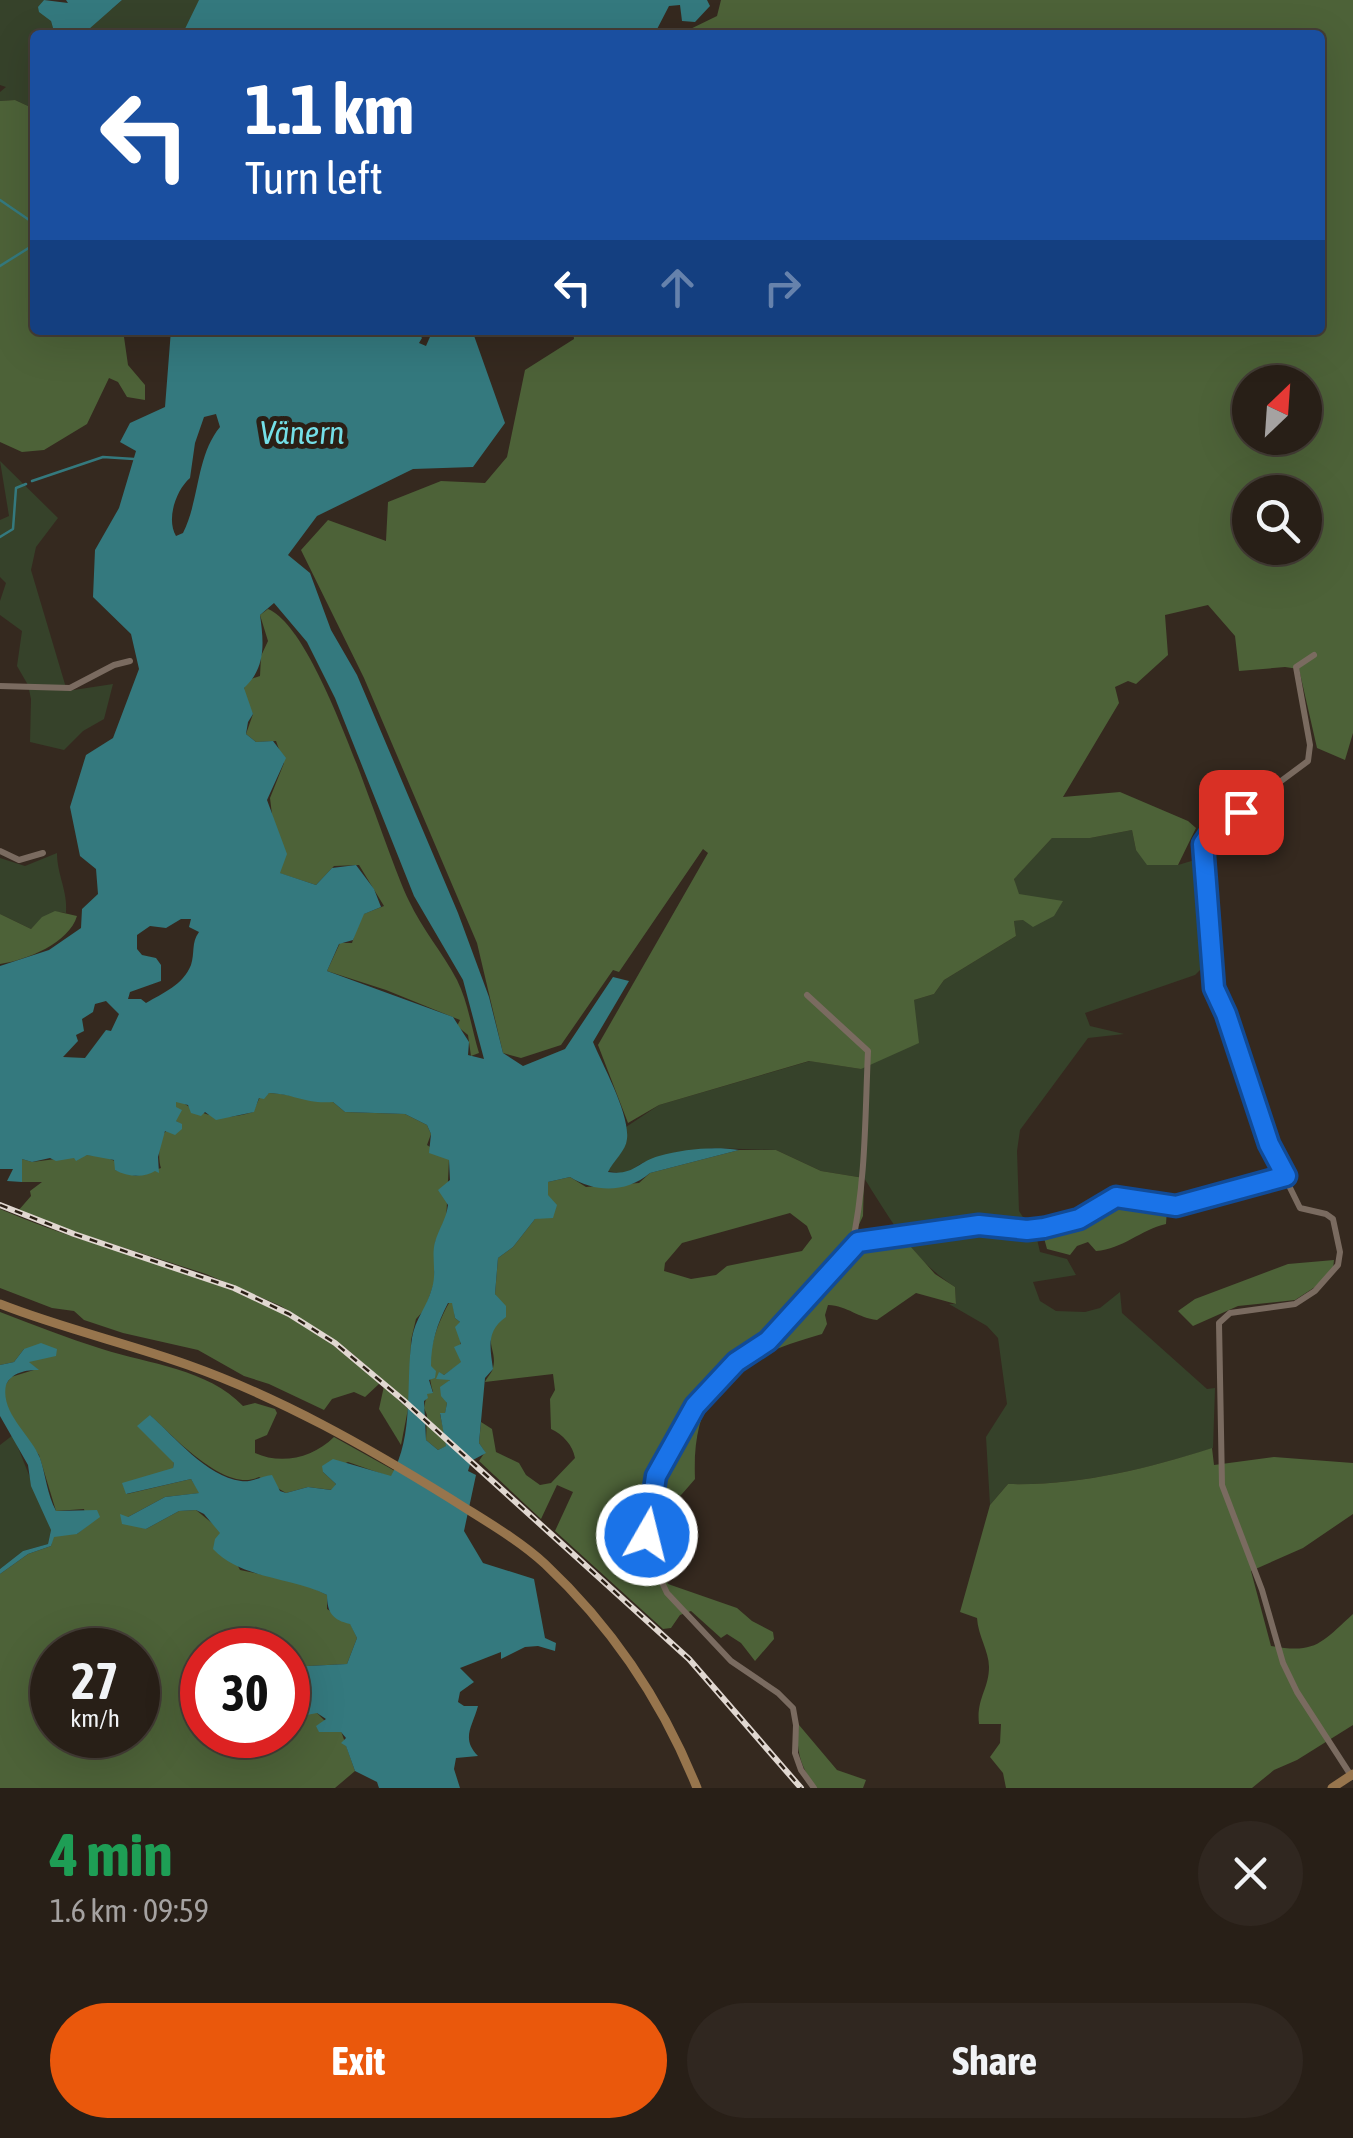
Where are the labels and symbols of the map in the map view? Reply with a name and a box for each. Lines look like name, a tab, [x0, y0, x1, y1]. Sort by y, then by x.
north arrow	[1232, 365, 1322, 455]
water label: Vänern	[260, 414, 344, 451]
pin	[1199, 770, 1284, 855]
position arrow	[595, 1483, 699, 1587]
speed limit sign: 30	[180, 1628, 310, 1758]

